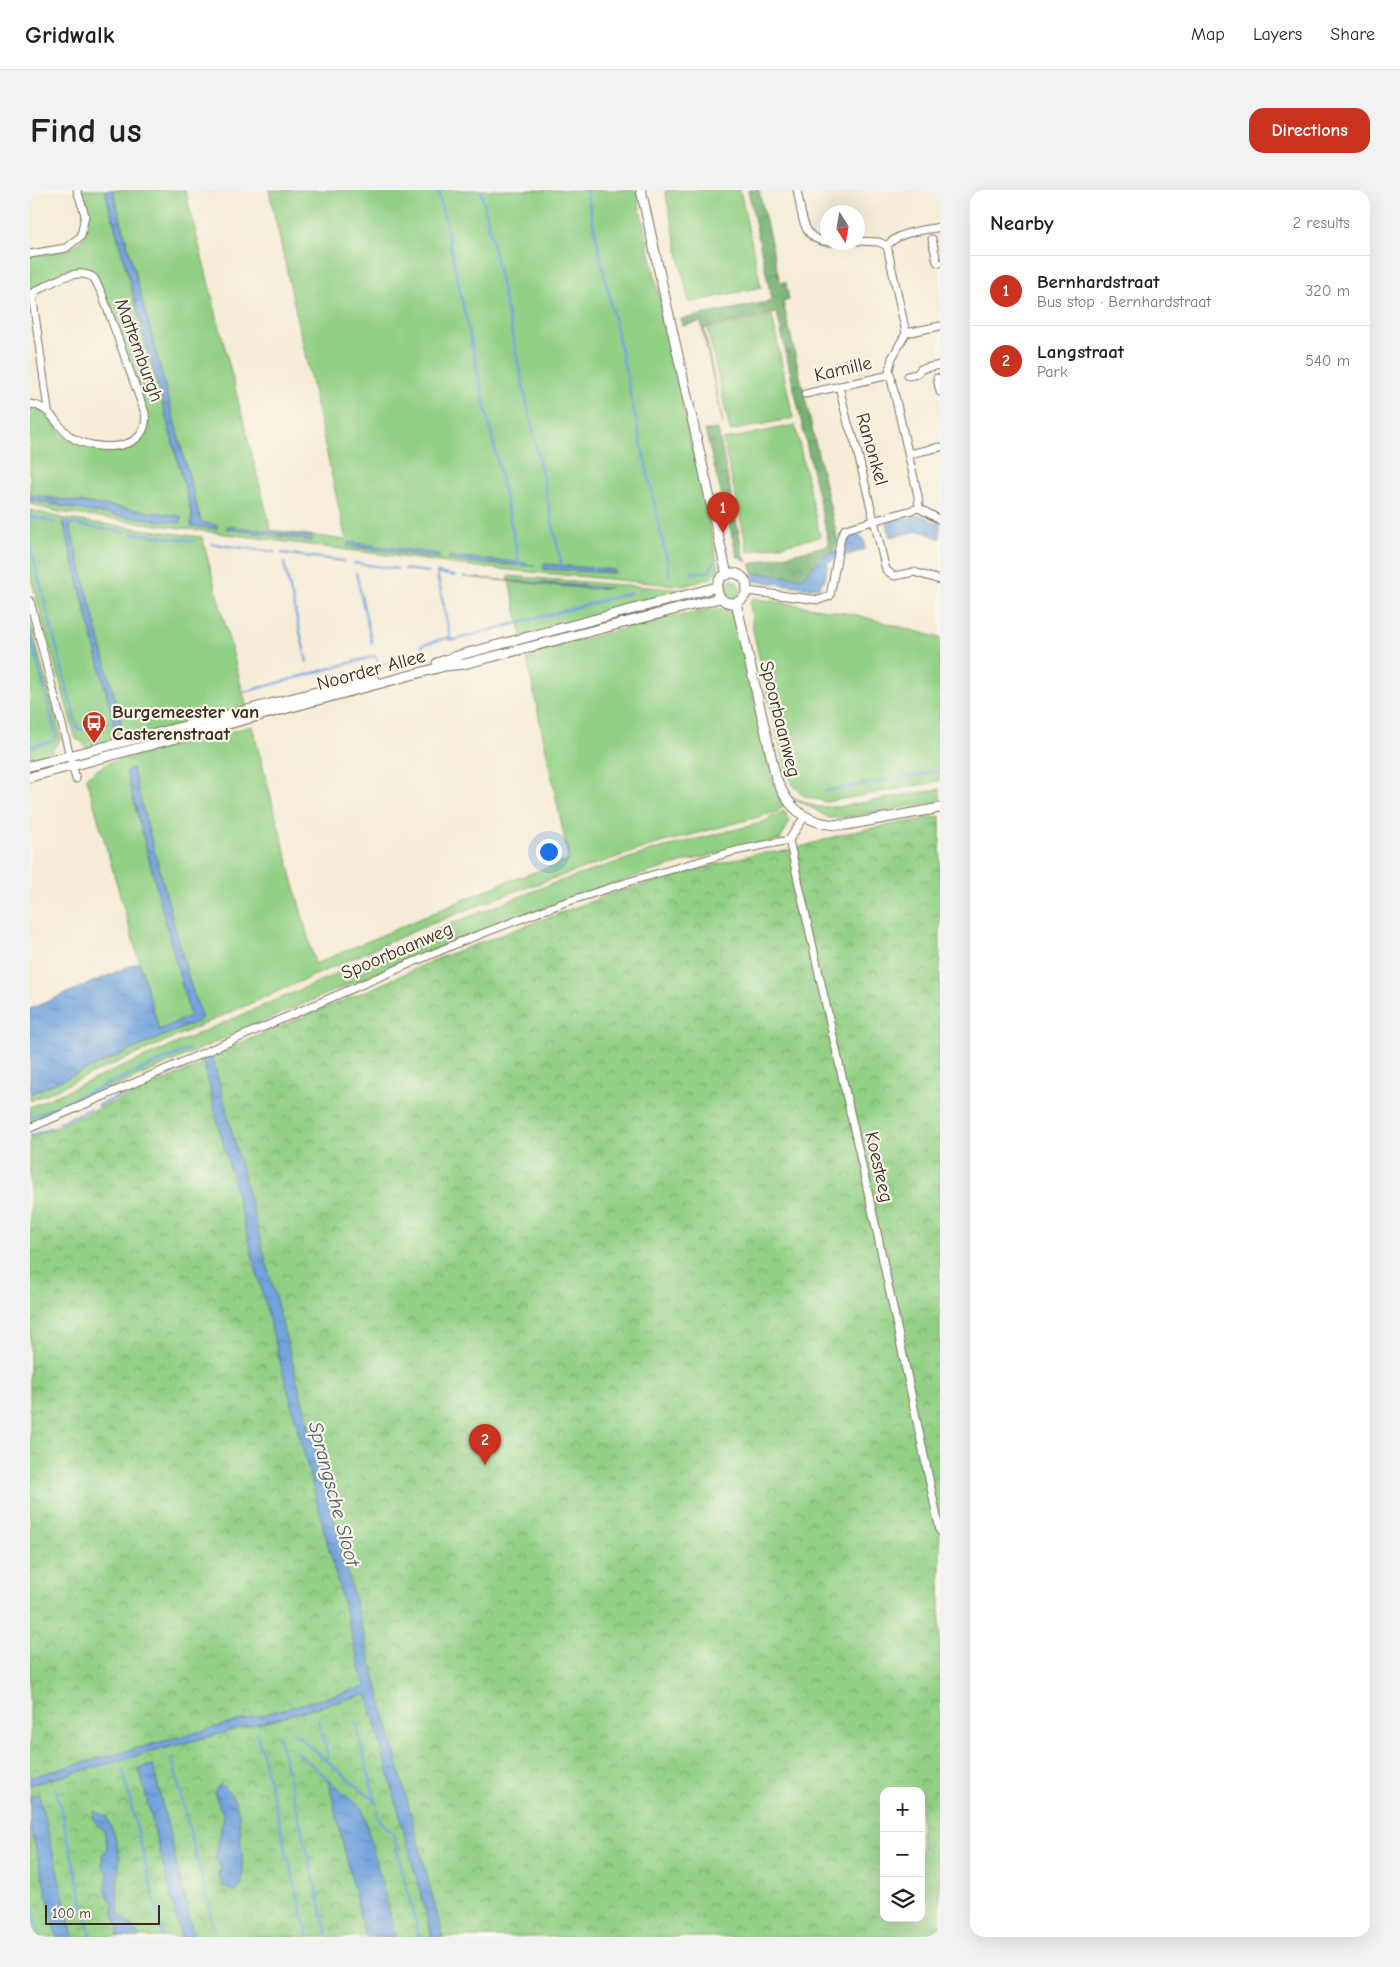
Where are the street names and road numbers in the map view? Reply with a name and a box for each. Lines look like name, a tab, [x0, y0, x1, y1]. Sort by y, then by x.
street label: Mattemburgh	[110, 295, 168, 405]
street label: Kamille	[812, 352, 874, 386]
street label: Ranonkel	[851, 410, 893, 488]
street label: Noorder Allee	[314, 645, 428, 695]
street label: Spoorbaanweg	[755, 659, 805, 779]
street label: Spoorbaanweg	[338, 918, 456, 984]
street label: Koesteeg	[860, 1129, 898, 1205]

